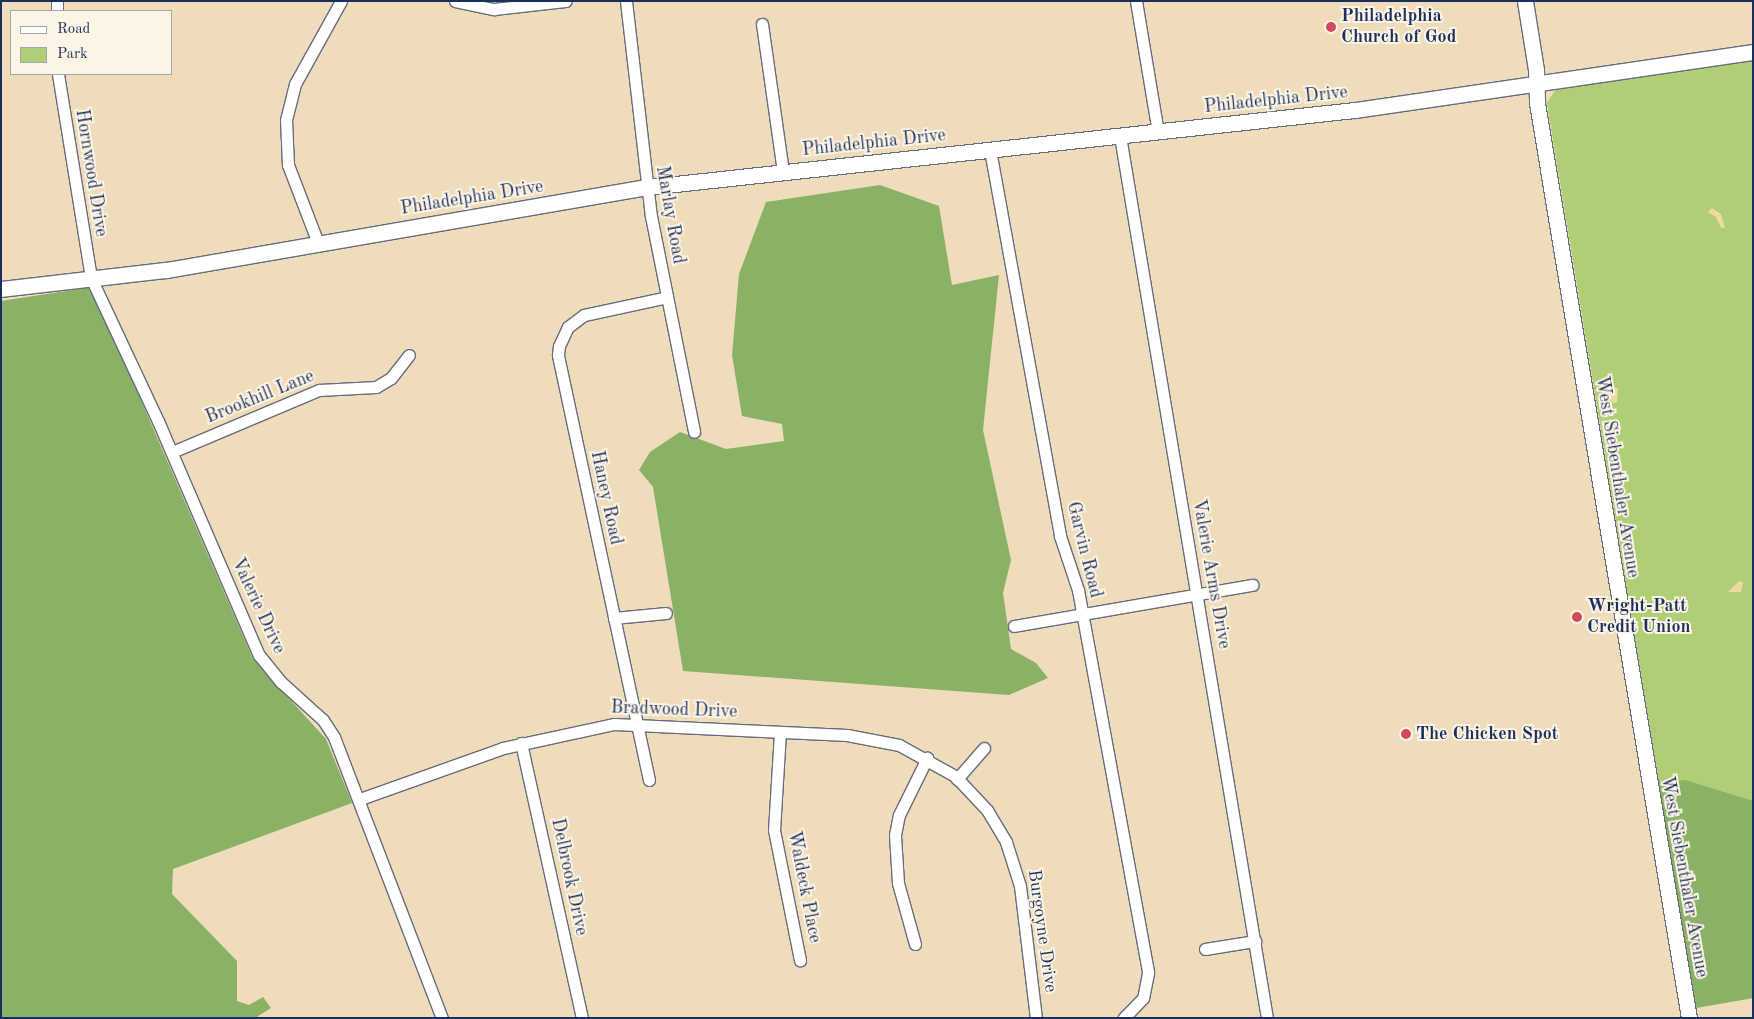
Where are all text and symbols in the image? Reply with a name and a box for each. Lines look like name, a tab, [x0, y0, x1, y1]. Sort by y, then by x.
place label: Philadelphia Church of God	[1341, 6, 1456, 48]
legend	[10, 10, 172, 75]
marker: Philadelphia Church of God	[1325, 21, 1337, 33]
text: Road	[57, 22, 90, 37]
text: Park	[57, 47, 88, 62]
street label: Philadelphia Drive	[1203, 82, 1349, 118]
street label: Hornwood Drive	[70, 108, 112, 238]
street label: Philadelphia Drive	[801, 125, 947, 161]
street label: Marlay Road	[651, 164, 689, 266]
street label: Philadelphia Drive	[399, 176, 545, 220]
street label: Brookhill Lane	[202, 365, 318, 429]
street label: West Siebenthaler Avenue	[1590, 374, 1644, 580]
street label: Haney Road	[585, 449, 627, 547]
street label: Valerie Arms Drive	[1187, 497, 1235, 651]
street label: Garvin Road	[1062, 500, 1106, 600]
street label: Valerie Drive	[226, 555, 290, 657]
place label: Wright-Patt Credit Union	[1587, 596, 1690, 638]
marker: Wright-Patt Credit Union	[1571, 611, 1583, 623]
street label: Bradwood Drive	[610, 697, 738, 723]
place label: The Chicken Spot	[1416, 723, 1558, 745]
marker: The Chicken Spot	[1400, 728, 1412, 740]
street label: West Siebenthaler Avenue	[1656, 775, 1712, 979]
street label: Delbrook Drive	[546, 816, 592, 938]
street label: Waldeck Place	[783, 829, 825, 945]
street label: Burgoyne Drive	[1023, 868, 1061, 994]

